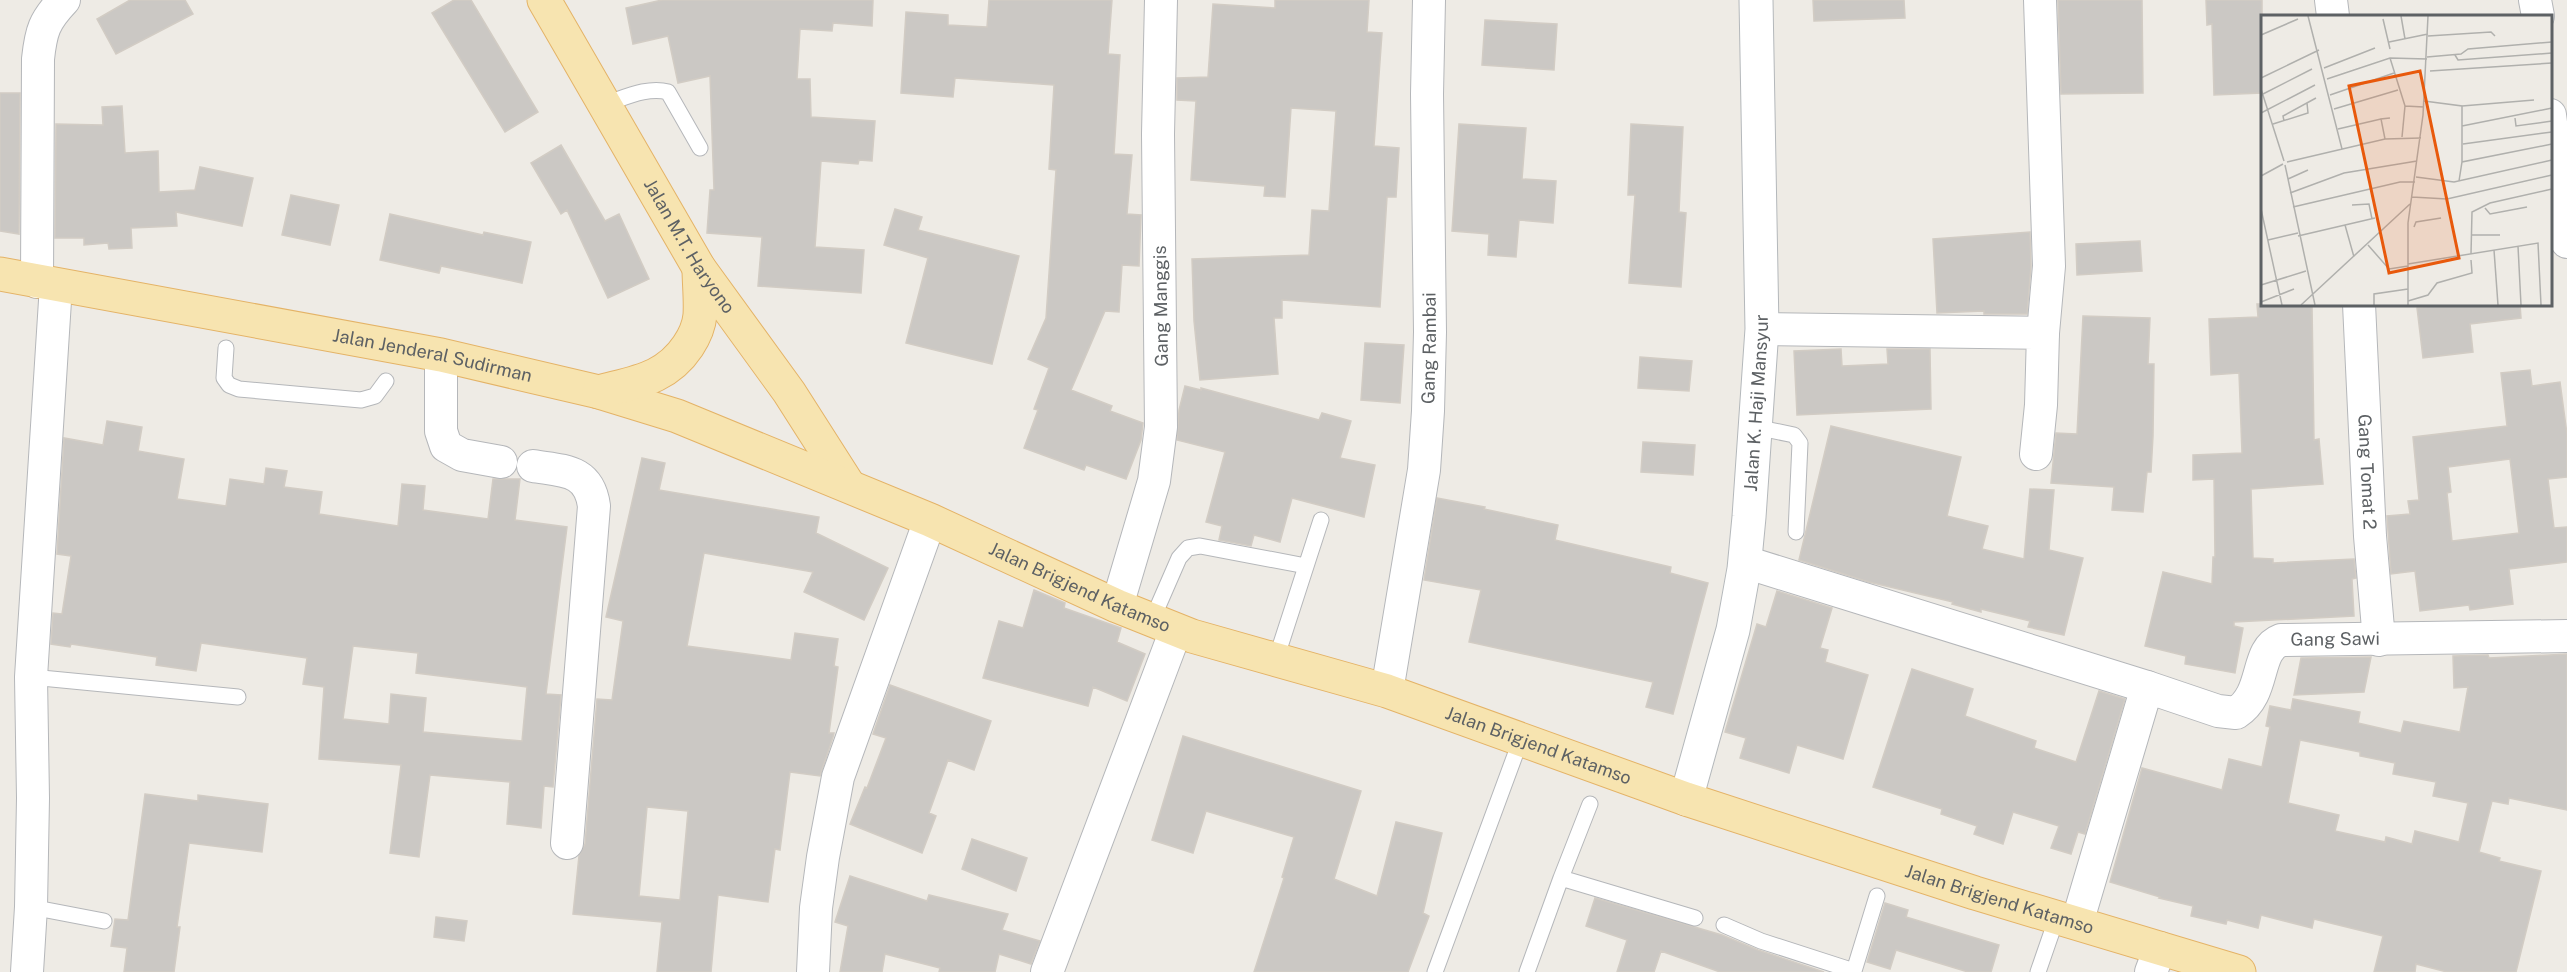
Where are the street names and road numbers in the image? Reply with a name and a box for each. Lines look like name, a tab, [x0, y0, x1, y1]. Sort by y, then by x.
street label: Jalan M.T. Haryono	[640, 175, 740, 317]
street label: Gang Manggis	[1149, 245, 1172, 367]
street label: Gang Rambai	[1417, 292, 1440, 404]
street label: Jalan K. Haji Mansyur	[1740, 314, 1772, 492]
street label: Jalan Jenderal Sudirman	[331, 324, 534, 386]
street label: Gang Tomat 2	[2354, 413, 2381, 530]
street label: Jalan Brigjend Katamso	[986, 538, 1174, 636]
street label: Gang Sawi	[2290, 628, 2380, 650]
street label: Jalan Brigjend Katamso	[1443, 702, 1634, 788]
street label: Jalan Brigjend Katamso	[1903, 860, 2096, 938]

